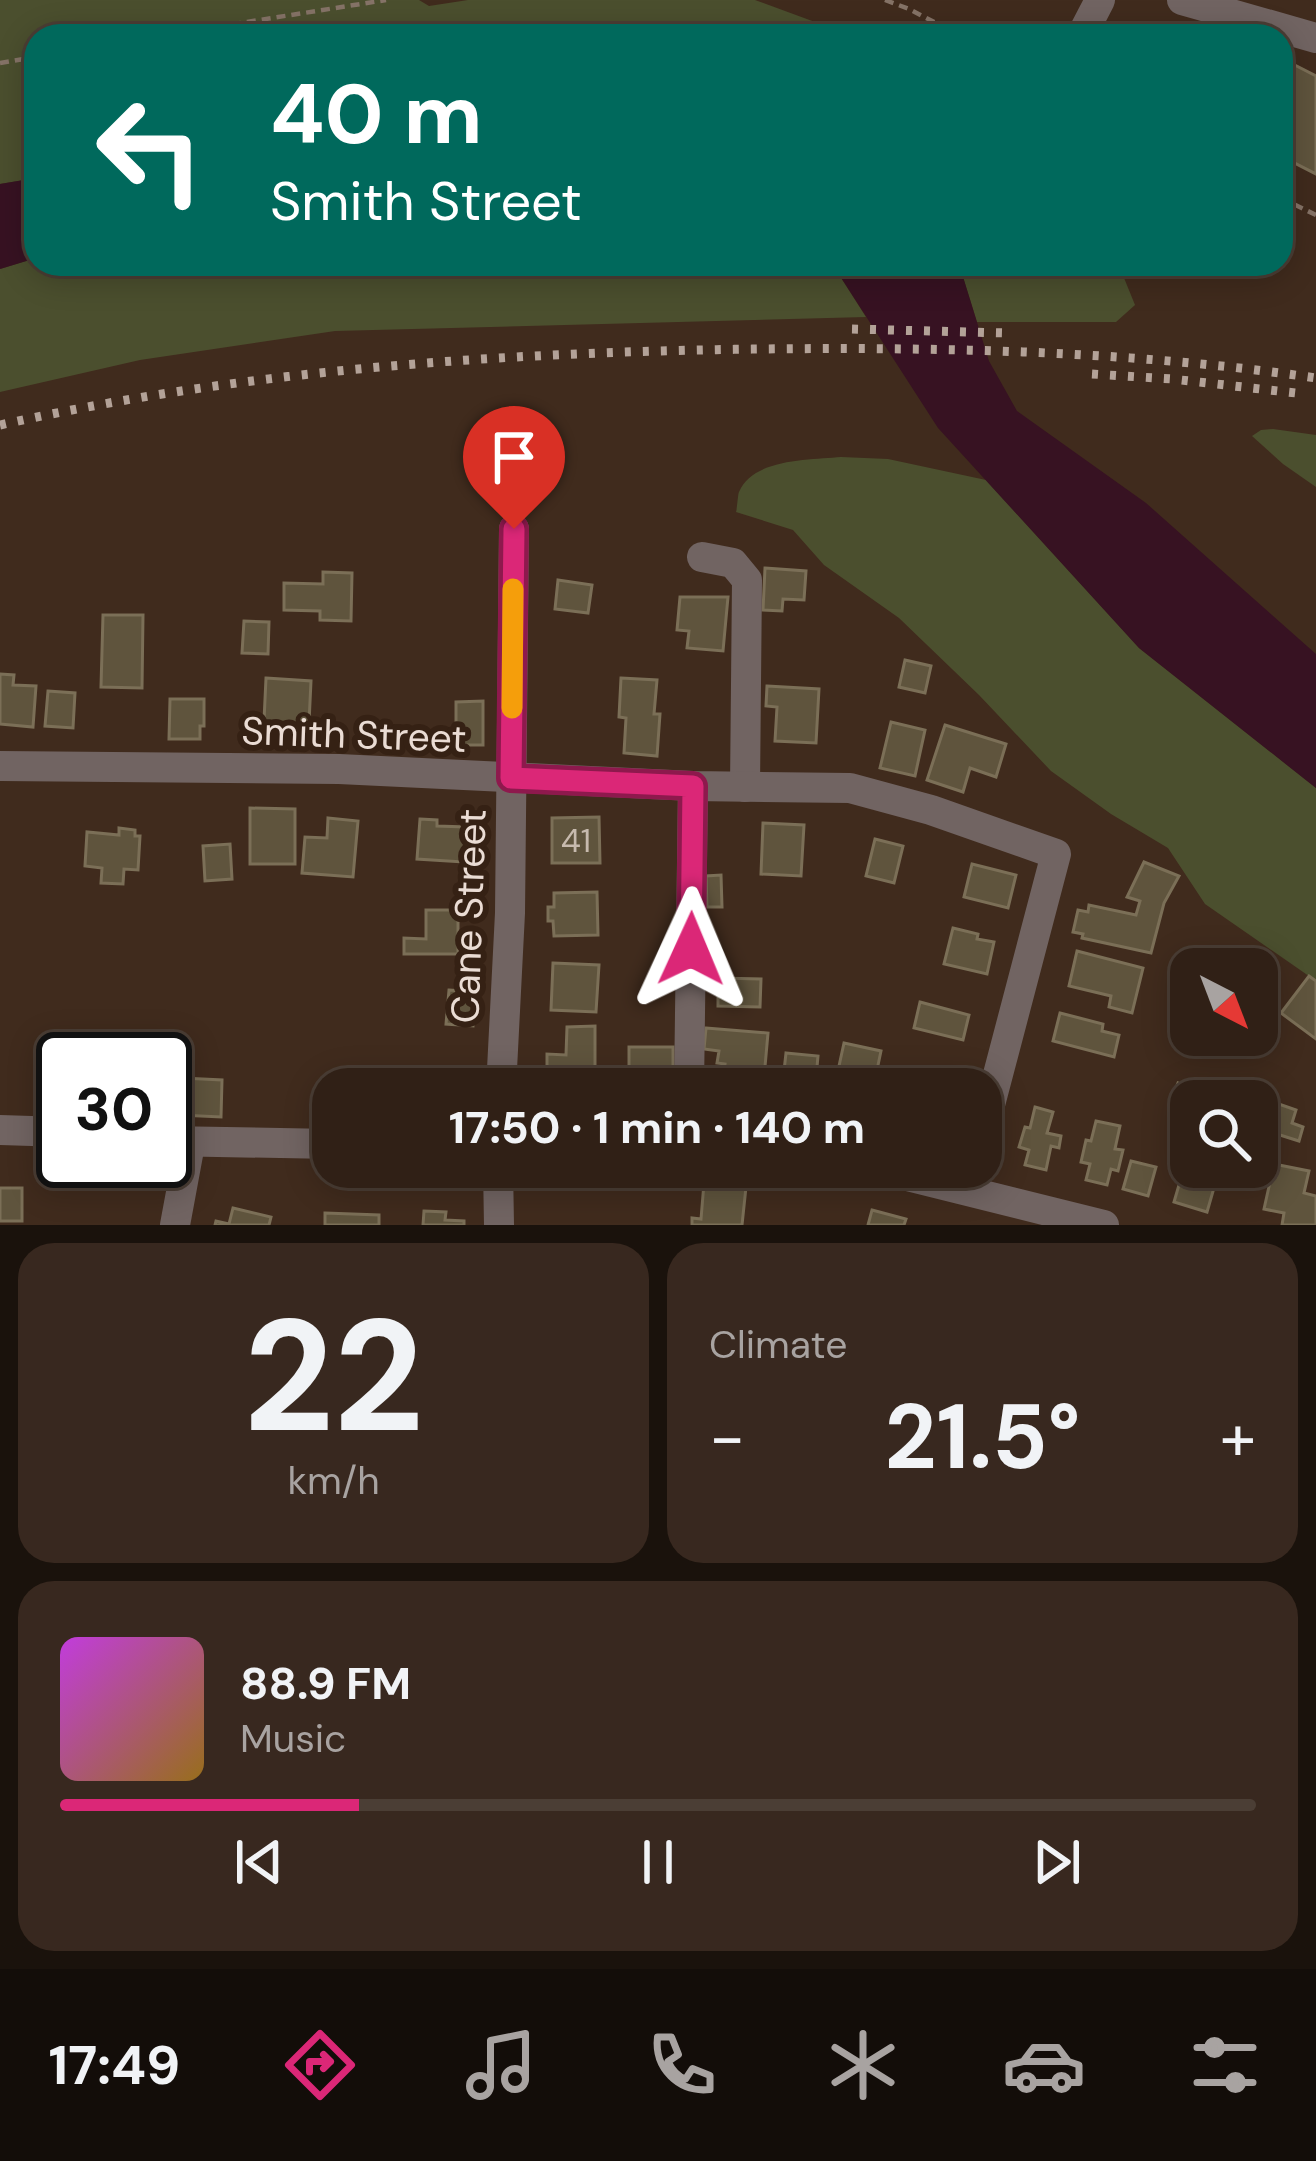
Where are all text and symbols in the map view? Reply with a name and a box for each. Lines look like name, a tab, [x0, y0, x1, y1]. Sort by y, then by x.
text: 40 m	[270, 60, 483, 169]
icon: left	[72, 72, 228, 228]
text: Smith Street	[270, 166, 582, 237]
pin	[463, 406, 565, 529]
icon: arrive	[481, 424, 547, 490]
street label: Smith Street	[240, 705, 467, 764]
street label: Cane Street	[439, 808, 498, 1024]
house number: 41	[561, 819, 591, 862]
position arrow	[628, 886, 754, 1012]
north arrow	[1170, 948, 1278, 1056]
map controls	[1170, 948, 1278, 1188]
speed limit sign: 30	[36, 1032, 192, 1188]
button: search	[1170, 1080, 1278, 1188]
text: 17:50 · 1 min · 140 m	[449, 1098, 865, 1157]
text: 22	[243, 1275, 424, 1478]
text: Climate	[709, 1319, 847, 1370]
text: 21.5°	[884, 1379, 1081, 1496]
text: −	[709, 1395, 745, 1480]
text: +	[1220, 1395, 1256, 1480]
text: km/h	[287, 1455, 380, 1506]
text: 88.9 FM	[240, 1654, 411, 1713]
text: Music	[240, 1713, 346, 1764]
icon: previous	[226, 1829, 292, 1895]
icon: pause	[625, 1829, 691, 1895]
icon: next	[1024, 1829, 1090, 1895]
icon: directions	[278, 2023, 362, 2107]
icon: music	[459, 2023, 543, 2107]
icon: phone	[640, 2023, 724, 2107]
icon: climate	[821, 2023, 905, 2107]
icon: car	[1002, 2023, 1086, 2107]
icon: filters	[1183, 2023, 1267, 2107]
text: 17:49	[49, 2030, 180, 2101]

